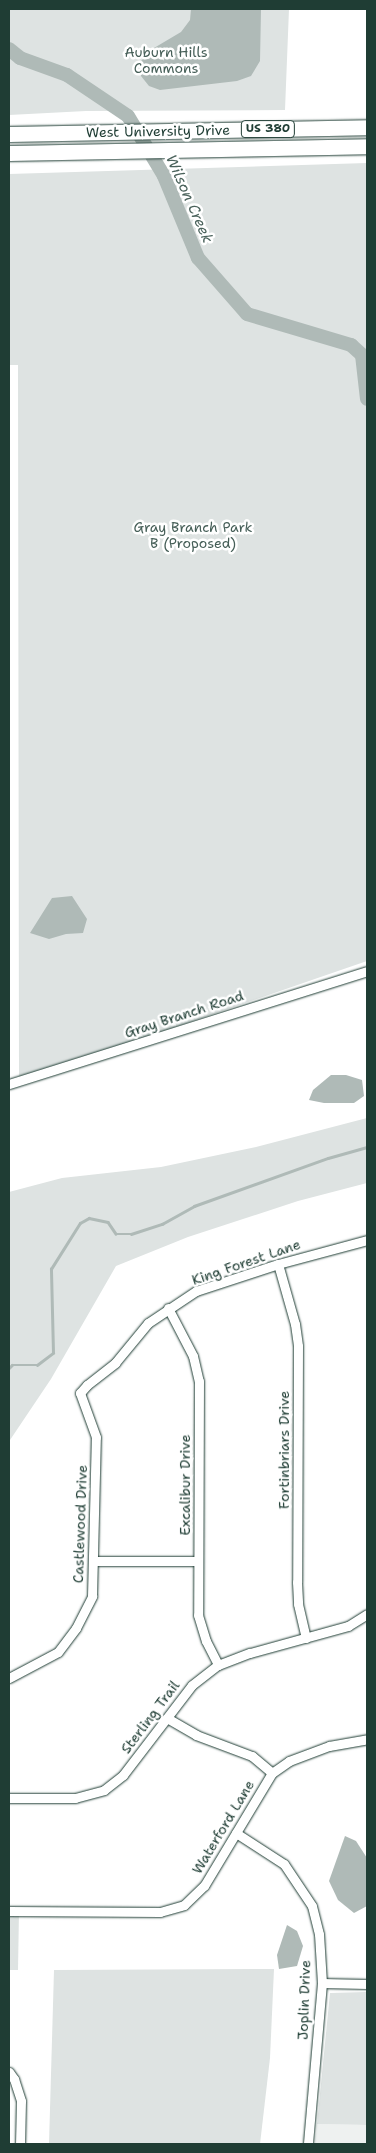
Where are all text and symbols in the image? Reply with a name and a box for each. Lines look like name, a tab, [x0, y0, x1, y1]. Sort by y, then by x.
park label: Auburn Hills Commons	[124, 44, 208, 76]
road number: US 380	[240, 120, 296, 138]
street label: West University Drive	[86, 121, 230, 141]
water label: Wilson Creek	[161, 152, 217, 246]
park label: Gray Branch Park B (Proposed)	[133, 519, 253, 552]
street label: Gray Branch Road	[122, 987, 246, 1041]
street label: King Forest Lane	[189, 1236, 303, 1288]
street label: Fortinbriars Drive	[276, 1391, 292, 1509]
street label: Excalibur Drive	[177, 1434, 193, 1536]
street label: Castlewood Drive	[70, 1464, 90, 1584]
street label: Sterling Trail	[117, 1677, 183, 1757]
street label: Waterford Lane	[188, 1777, 258, 1877]
street label: Joplin Drive	[294, 1960, 314, 2040]

